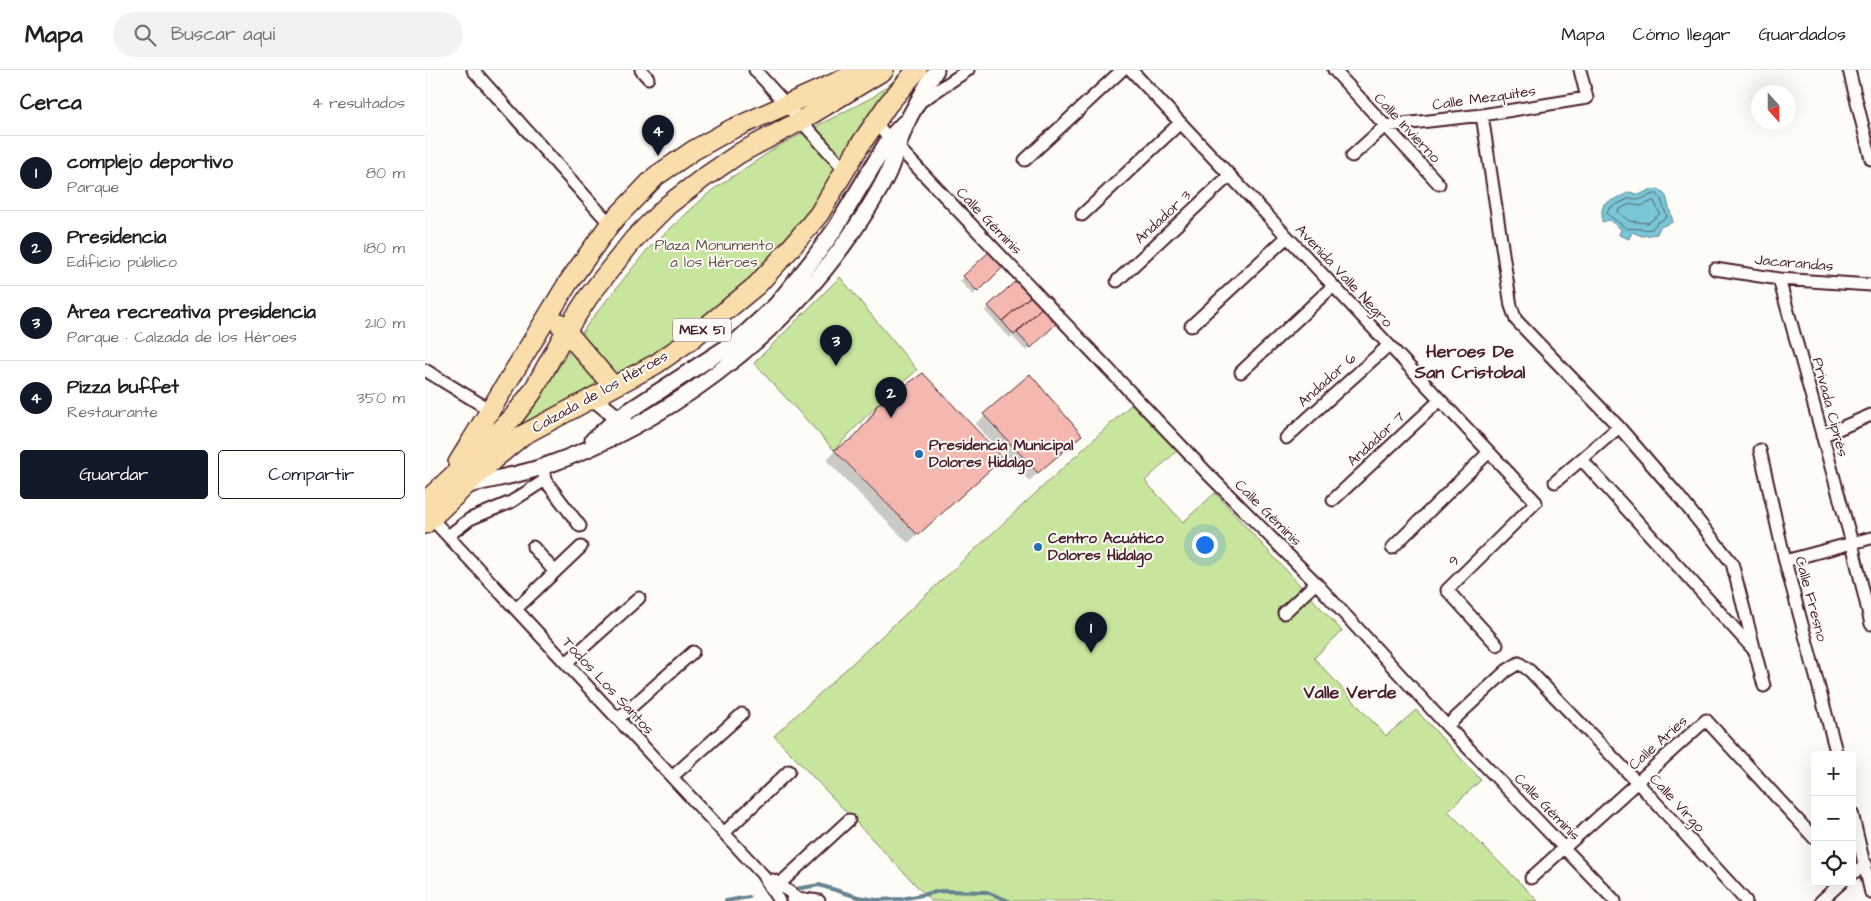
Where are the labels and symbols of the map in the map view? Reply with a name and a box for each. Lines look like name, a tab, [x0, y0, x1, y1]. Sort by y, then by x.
street label: Calle Mezquites	[1431, 80, 1538, 116]
north arrow	[1751, 85, 1796, 130]
street label: Calle Invierno	[1369, 88, 1445, 168]
pin: 4	[642, 115, 674, 156]
street label: Calle Géminis	[951, 182, 1027, 260]
street label: Andador 3	[1130, 185, 1196, 249]
street label: Avenida Valle Negro	[1290, 220, 1398, 333]
park label: Plaza Monumento a los Héroes	[655, 235, 774, 273]
street label: Jacarandas	[1754, 249, 1835, 277]
road number: MEX 51	[673, 318, 731, 342]
pin: 3	[820, 325, 852, 366]
district label: Heroes De San Cristobal	[1414, 339, 1526, 385]
street label: Calzada de los Héroes	[528, 346, 672, 438]
street label: Andador 6	[1293, 348, 1361, 412]
street label: Privada Ciprés	[1807, 355, 1853, 459]
pin: 2	[875, 377, 907, 418]
street label: Andador 7	[1342, 407, 1410, 471]
place label: Presidencia Municipal Dolores Hidalgo	[929, 435, 1074, 475]
marker: Presidencia Municipal Dolores Hidalgo	[913, 448, 925, 460]
street label: Calle Géminis	[1230, 475, 1306, 551]
place label: Centro Acuático Dolores Hidalgo	[1048, 528, 1164, 568]
your location	[1192, 532, 1218, 558]
marker: Centro Acuático Dolores Hidalgo	[1032, 541, 1044, 553]
street label: 9	[1444, 550, 1464, 572]
street label: Calle Fresno	[1790, 554, 1833, 644]
pin: 1	[1075, 612, 1107, 653]
street label: Todos Los Santos	[557, 633, 659, 740]
district label: Valle Verde	[1303, 680, 1397, 705]
street label: Calle Aries	[1624, 710, 1692, 775]
street label: Calle Géminis	[1509, 768, 1585, 846]
street label: Calle Virgo	[1644, 769, 1710, 838]

